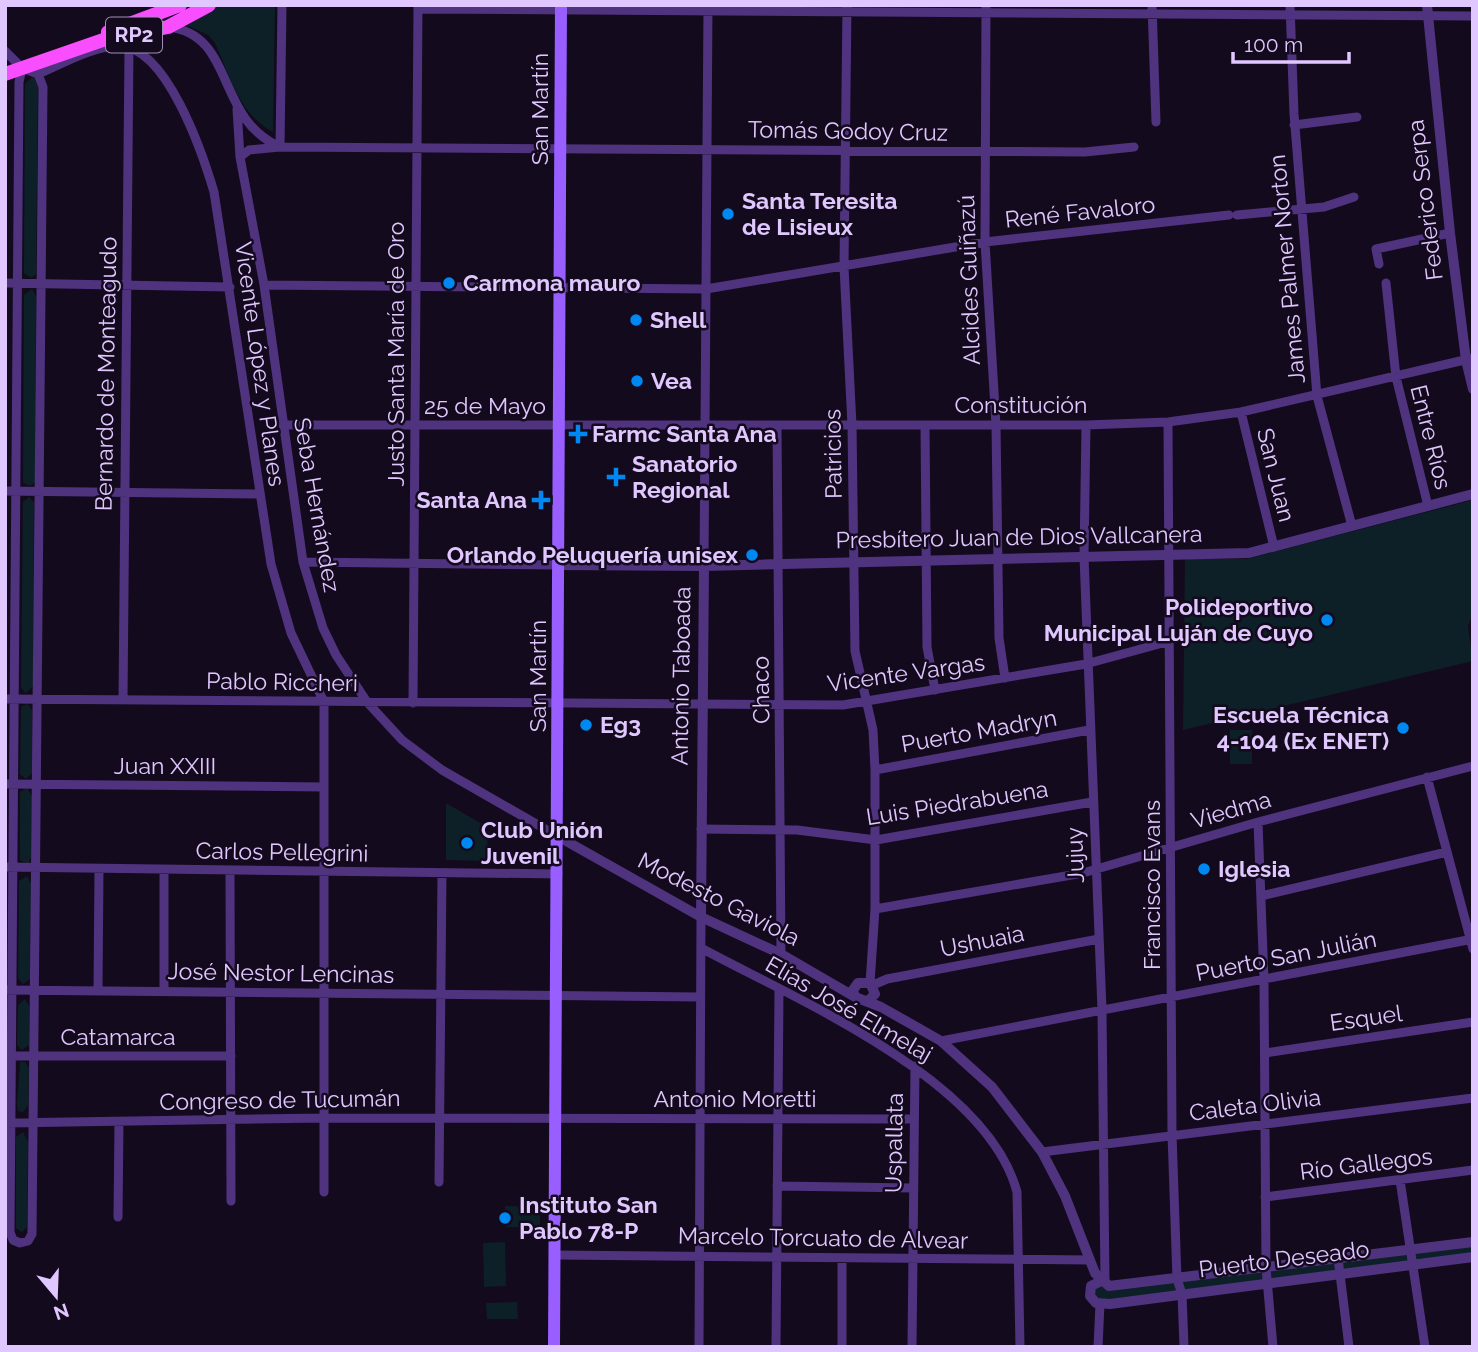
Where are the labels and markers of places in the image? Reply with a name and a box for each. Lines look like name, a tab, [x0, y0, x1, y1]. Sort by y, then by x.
place label: Santa Teresita de Lisieux	[742, 187, 898, 240]
marker: Santa Teresita de Lisieux	[720, 206, 736, 222]
place label: Carmona mauro	[463, 269, 640, 296]
marker: Carmona mauro	[441, 275, 457, 291]
place label: Shell	[650, 306, 707, 333]
marker: Shell	[628, 312, 644, 328]
place label: Vea	[651, 367, 692, 394]
marker: Vea	[629, 373, 645, 389]
place label: Farmc Santa Ana	[592, 420, 777, 447]
marker: Farmc Santa Ana	[570, 426, 586, 442]
place label: Sanatorio Regional	[632, 450, 738, 503]
marker: Sanatorio Regional	[606, 467, 626, 487]
place label: Santa Ana	[417, 486, 527, 513]
marker: Santa Ana	[533, 492, 549, 508]
place label: Orlando Peluquería unisex	[447, 541, 739, 568]
marker: Orlando Peluquería unisex	[744, 547, 760, 563]
place label: Polideportivo Municipal Luján de Cuyo	[1044, 593, 1313, 646]
marker: Polideportivo Municipal Luján de Cuyo	[1319, 612, 1335, 628]
place label: Escuela Técnica 4-104 (Ex ENET)	[1213, 701, 1389, 754]
place label: Eg3	[600, 711, 641, 738]
marker: Eg3	[578, 717, 594, 733]
marker: Escuela Técnica 4-104 (Ex ENET)	[1395, 720, 1411, 736]
place label: Club Unión Juvenil	[481, 816, 603, 869]
marker: Club Unión Juvenil	[459, 835, 475, 851]
place label: Iglesia	[1218, 855, 1290, 882]
marker: Iglesia	[1196, 861, 1212, 877]
place label: Instituto San Pablo 78-P	[519, 1191, 658, 1244]
marker: Instituto San Pablo 78-P	[497, 1210, 513, 1226]

